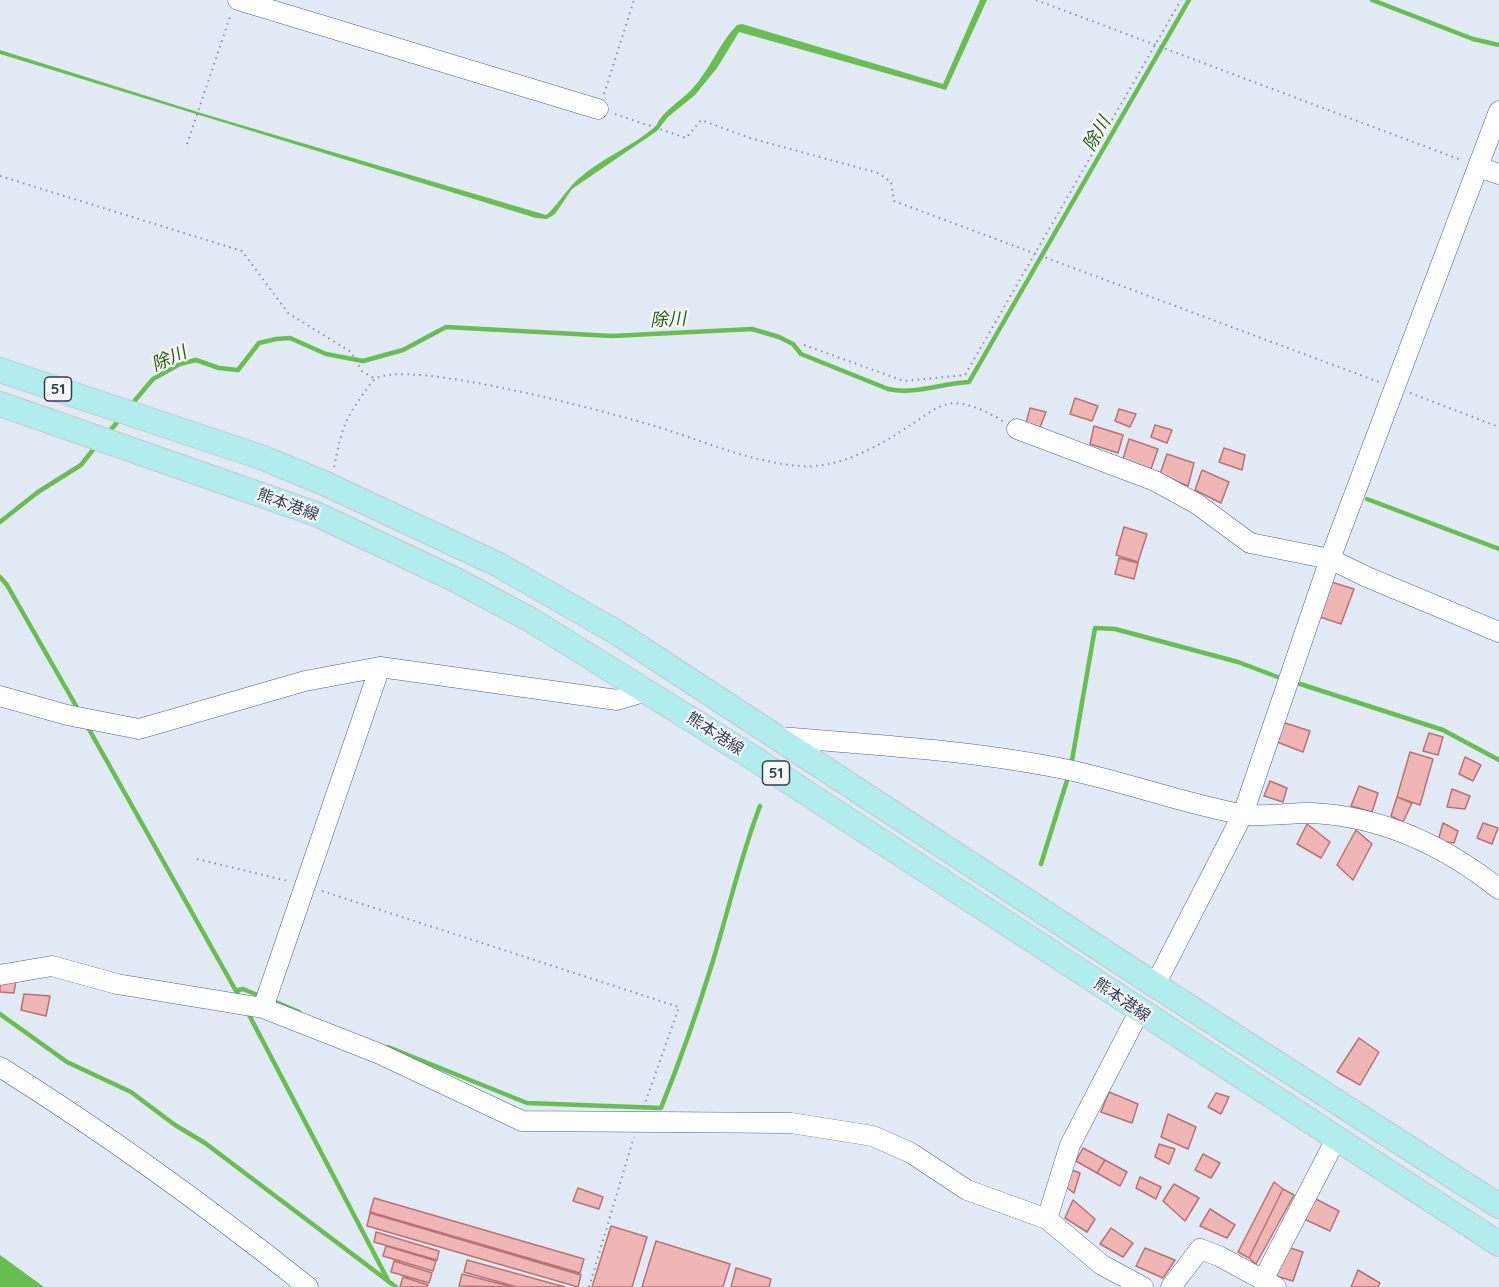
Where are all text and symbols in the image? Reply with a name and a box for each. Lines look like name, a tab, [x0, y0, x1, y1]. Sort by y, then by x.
water label: 除川	[1079, 113, 1115, 155]
water label: 除川	[649, 308, 687, 332]
water label: 除川	[148, 342, 190, 376]
road number: 51	[44, 377, 72, 401]
street label: 熊本港線	[255, 485, 321, 525]
street label: 熊本港線	[683, 709, 747, 759]
road number: 51	[762, 761, 790, 785]
street label: 熊本港線	[1090, 974, 1154, 1026]

